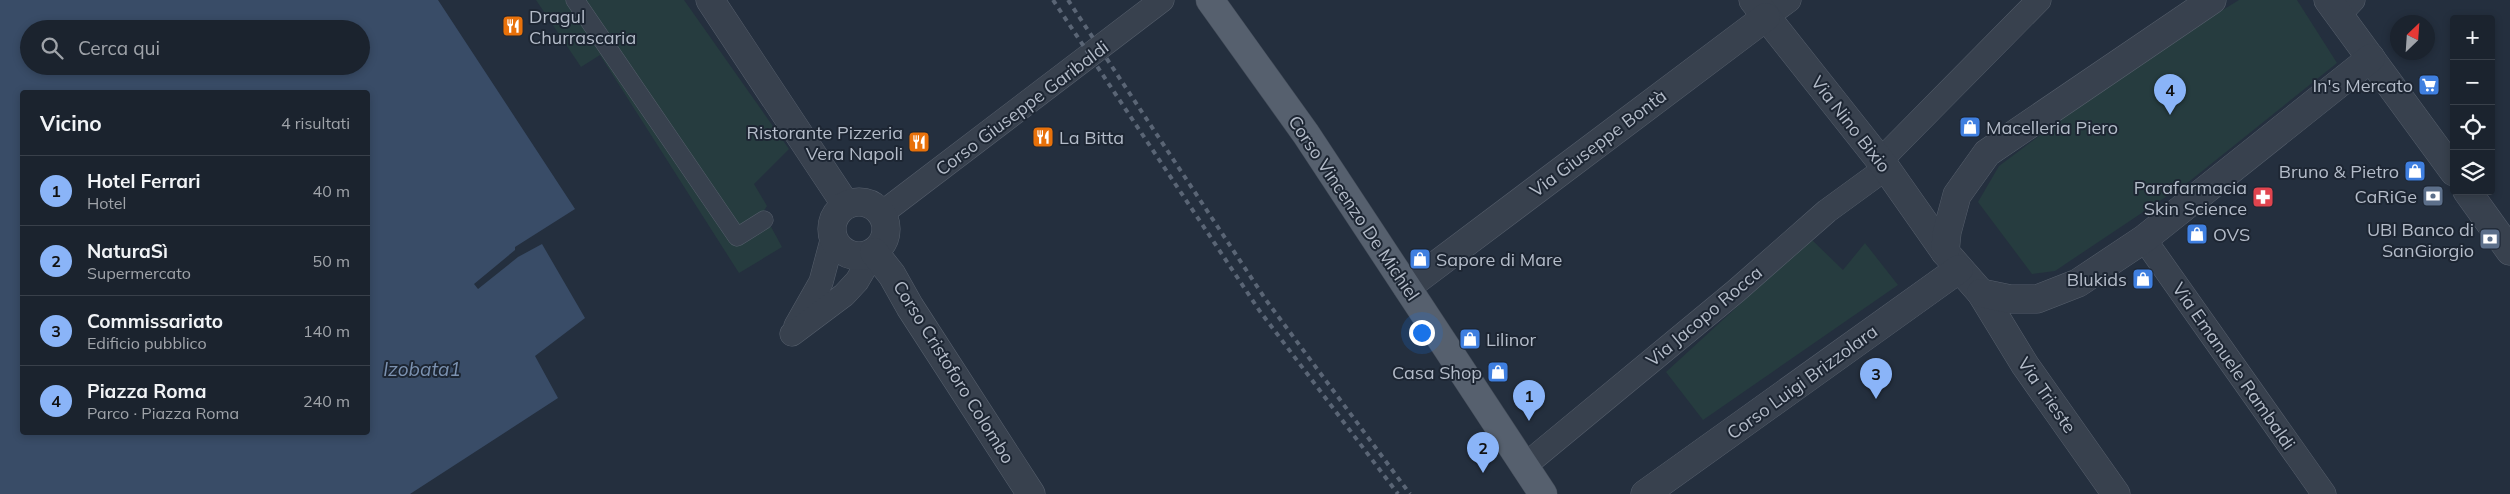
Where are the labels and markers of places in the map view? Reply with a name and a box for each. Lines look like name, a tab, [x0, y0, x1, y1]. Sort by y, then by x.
place label: Dragul Churrascaria	[529, 5, 636, 49]
restaurant icon: Dragul Churrascaria	[501, 14, 525, 38]
supermarket icon: In's Mercato	[2417, 73, 2441, 97]
pin: 4	[2154, 74, 2186, 115]
place label: In's Mercato	[2312, 74, 2413, 97]
shop icon: Macelleria Piero	[1958, 115, 1982, 139]
place label: Macelleria Piero	[1986, 116, 2118, 139]
place label: Ristorante Pizzeria Vera Napoli	[747, 121, 903, 165]
restaurant icon: La Bitta	[1031, 125, 1055, 149]
place label: La Bitta	[1059, 126, 1124, 149]
restaurant icon: Ristorante Pizzeria Vera Napoli	[907, 130, 931, 154]
shop icon: Bruno & Pietro	[2403, 159, 2427, 183]
place label: Bruno & Pietro	[2279, 160, 2399, 183]
place label: Parafarmacia Skin Science	[2134, 176, 2247, 220]
bank icon: CaRiGe	[2421, 184, 2445, 208]
pharmacy icon: Parafarmacia Skin Science	[2251, 185, 2275, 209]
place label: CaRiGe	[2354, 185, 2417, 208]
place label: UBI Banco di SanGiorgio	[2367, 218, 2474, 262]
shop icon: OVS	[2185, 222, 2209, 246]
place label: OVS	[2213, 223, 2250, 246]
bank icon: UBI Banco di SanGiorgio	[2478, 227, 2502, 251]
shop icon: Sapore di Mare	[1408, 247, 1432, 271]
place label: Sapore di Mare	[1436, 248, 1562, 271]
shop icon: Blukids	[2131, 267, 2155, 291]
place label: Blukids	[2067, 268, 2127, 291]
shop icon: Lilinor	[1458, 327, 1482, 351]
place label: Lilinor	[1486, 328, 1536, 351]
pin: 3	[1860, 358, 1892, 399]
shop icon: Casa Shop	[1486, 360, 1510, 384]
place label: Casa Shop	[1392, 361, 1482, 384]
pin: 1	[1513, 380, 1545, 421]
pin: 2	[1467, 432, 1499, 473]

